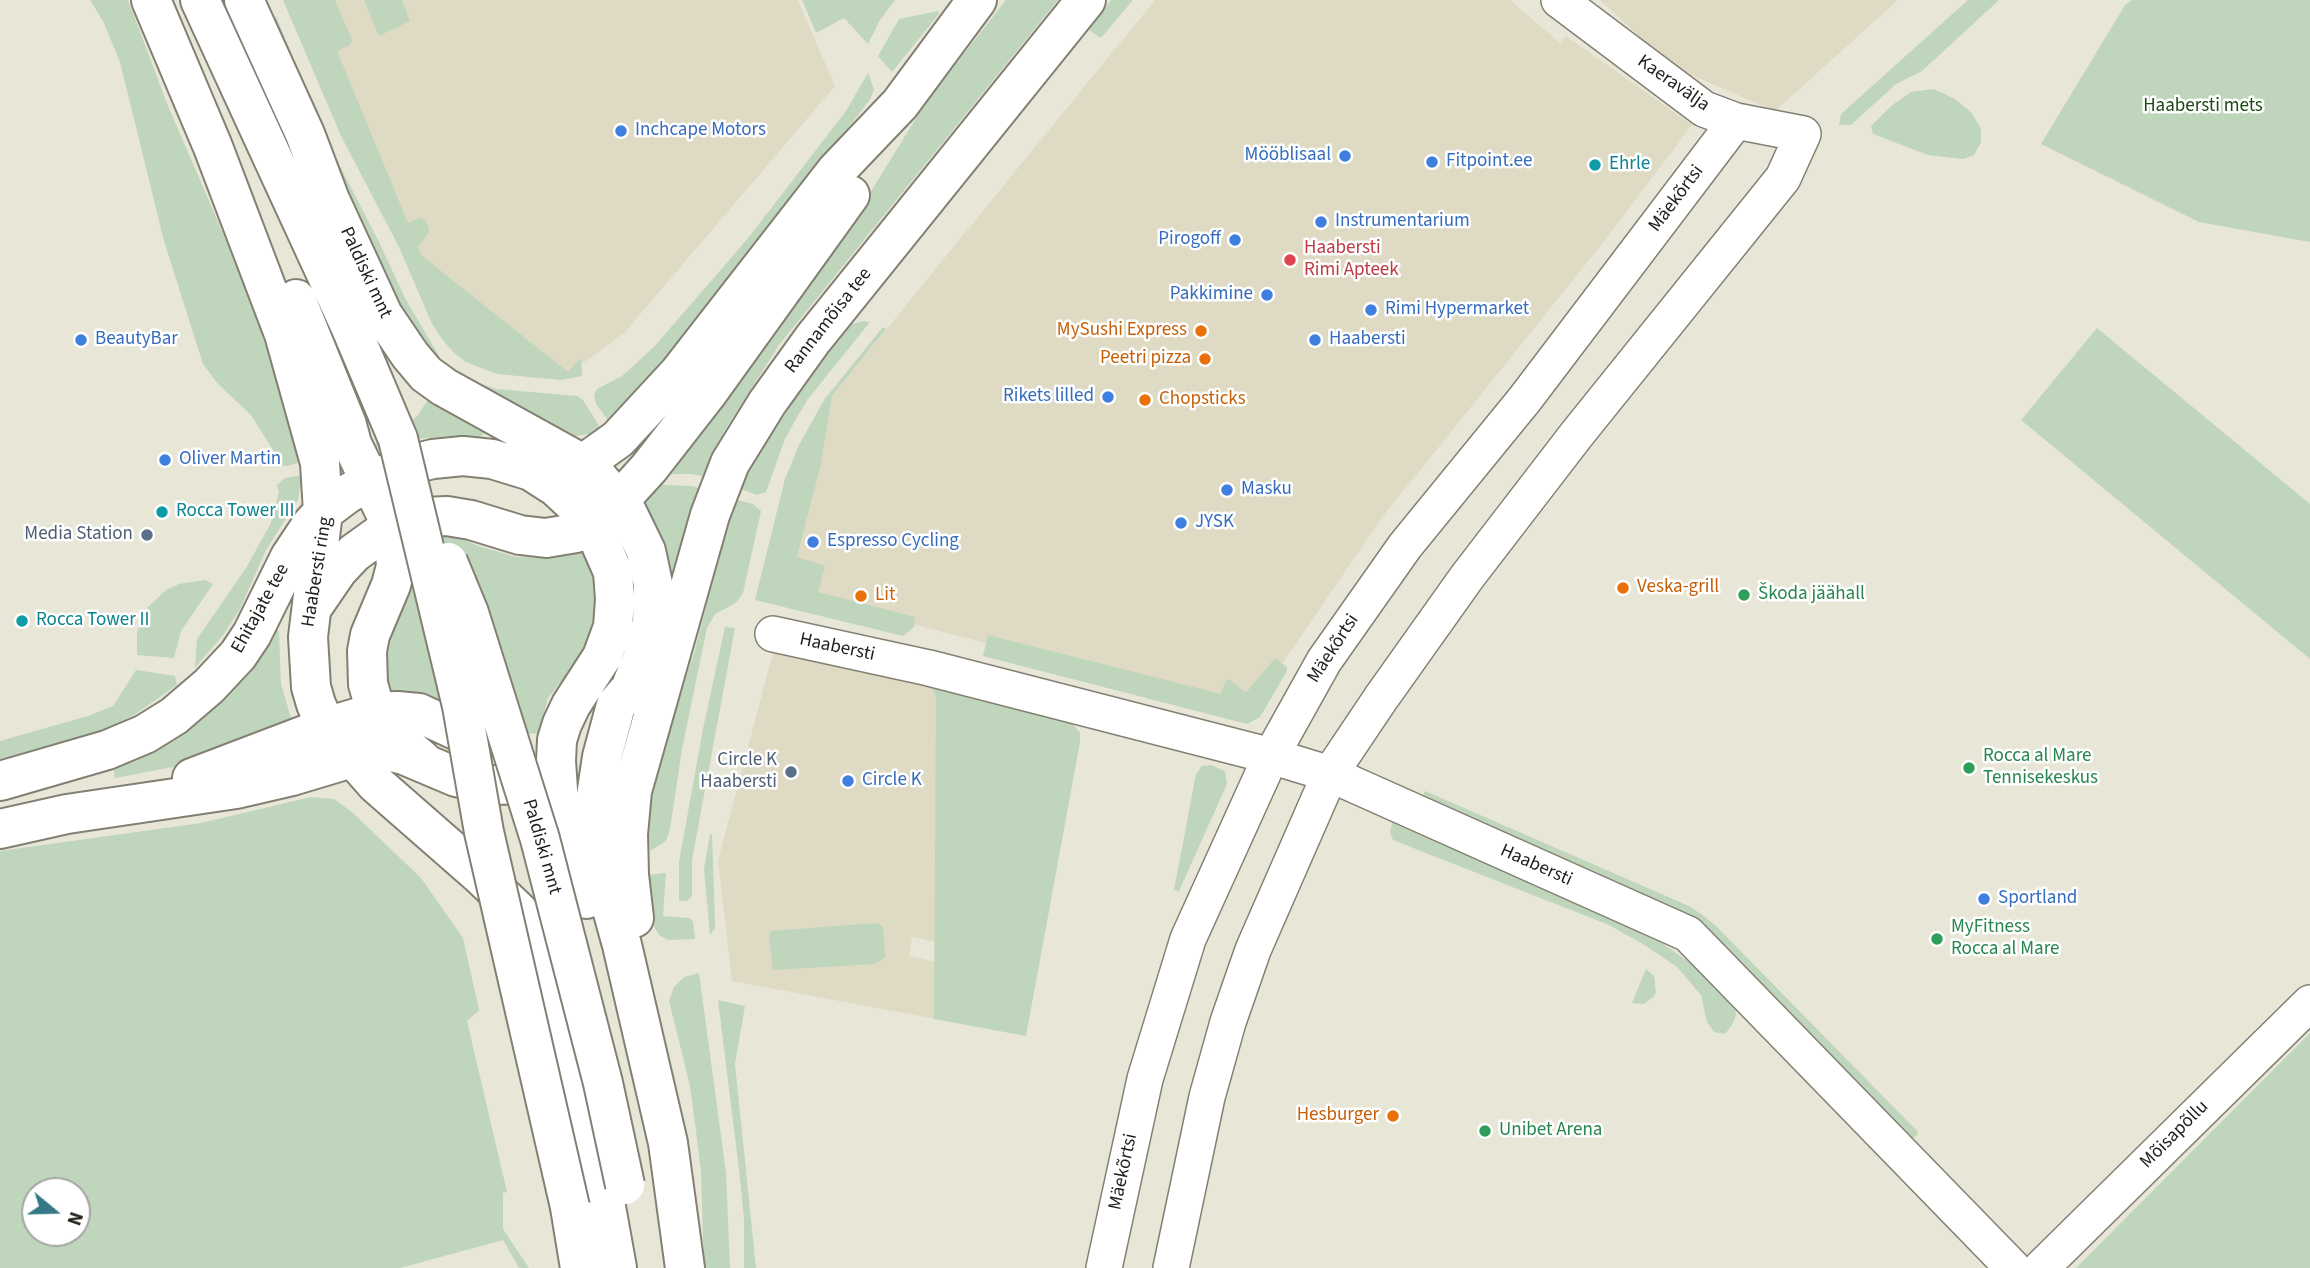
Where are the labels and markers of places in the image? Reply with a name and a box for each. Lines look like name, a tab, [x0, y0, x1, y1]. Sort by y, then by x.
place label: Inchcape Motors	[635, 120, 766, 142]
marker: Inchcape Motors	[613, 123, 629, 139]
place label: Mööblisaal	[1245, 145, 1331, 167]
marker: Mööblisaal	[1337, 148, 1353, 164]
place label: Fitpoint.ee	[1446, 151, 1532, 173]
marker: Fitpoint.ee	[1424, 154, 1440, 170]
place label: Ehrle	[1609, 154, 1650, 176]
marker: Ehrle	[1587, 157, 1603, 173]
place label: Instrumentarium	[1335, 211, 1470, 233]
marker: Instrumentarium	[1313, 214, 1329, 230]
place label: Pirogoff	[1158, 229, 1221, 251]
marker: Pirogoff	[1227, 232, 1243, 248]
place label: Haabersti Rimi Apteek	[1304, 238, 1399, 282]
marker: Haabersti Rimi Apteek	[1282, 252, 1298, 268]
place label: Pakkimine	[1170, 284, 1253, 306]
marker: Pakkimine	[1259, 287, 1275, 303]
place label: Rimi Hypermarket	[1385, 299, 1529, 321]
marker: Rimi Hypermarket	[1363, 302, 1379, 318]
place label: MySushi Express	[1057, 320, 1187, 342]
marker: MySushi Express	[1193, 323, 1209, 339]
place label: BeautyBar	[95, 329, 178, 351]
place label: Haabersti	[1329, 329, 1406, 351]
marker: BeautyBar	[73, 332, 89, 348]
marker: Haabersti	[1307, 332, 1323, 348]
place label: Peetri pizza	[1100, 348, 1191, 370]
marker: Peetri pizza	[1197, 351, 1213, 367]
place label: Rikets lilled	[1003, 386, 1094, 408]
marker: Rikets lilled	[1100, 389, 1116, 405]
place label: Chopsticks	[1159, 389, 1246, 411]
marker: Chopsticks	[1137, 392, 1153, 408]
place label: Oliver Martin	[179, 449, 281, 471]
marker: Oliver Martin	[157, 452, 173, 468]
place label: Masku	[1241, 479, 1292, 501]
marker: Masku	[1219, 482, 1235, 498]
place label: Rocca Tower III	[176, 501, 295, 523]
marker: Rocca Tower III	[154, 504, 170, 520]
place label: JYSK	[1195, 512, 1234, 534]
marker: JYSK	[1173, 515, 1189, 531]
place label: Media Station	[24, 524, 133, 546]
marker: Media Station	[139, 527, 155, 543]
place label: Espresso Cycling	[827, 531, 959, 553]
marker: Espresso Cycling	[805, 534, 821, 550]
place label: Veska-grill	[1637, 577, 1719, 599]
marker: Veska-grill	[1615, 580, 1631, 596]
place label: Škoda jäähall	[1758, 584, 1865, 606]
place label: Lit	[875, 585, 895, 607]
marker: Škoda jäähall	[1736, 587, 1752, 603]
marker: Lit	[853, 588, 869, 604]
place label: Rocca Tower II	[36, 610, 150, 632]
marker: Rocca Tower II	[14, 613, 30, 629]
place label: Rocca al Mare Tennisekeskus	[1983, 746, 2098, 790]
place label: Circle K Haabersti	[700, 750, 777, 794]
marker: Rocca al Mare Tennisekeskus	[1961, 760, 1977, 776]
marker: Circle K Haabersti	[783, 764, 799, 780]
place label: Circle K	[862, 770, 922, 792]
marker: Circle K	[840, 773, 856, 789]
place label: Sportland	[1998, 888, 2077, 910]
marker: Sportland	[1976, 891, 1992, 907]
place label: MyFitness Rocca al Mare	[1951, 917, 2059, 961]
marker: MyFitness Rocca al Mare	[1929, 931, 1945, 947]
place label: Hesburger	[1297, 1105, 1379, 1127]
marker: Hesburger	[1385, 1108, 1401, 1124]
place label: Unibet Arena	[1499, 1120, 1602, 1142]
marker: Unibet Arena	[1477, 1123, 1493, 1139]

